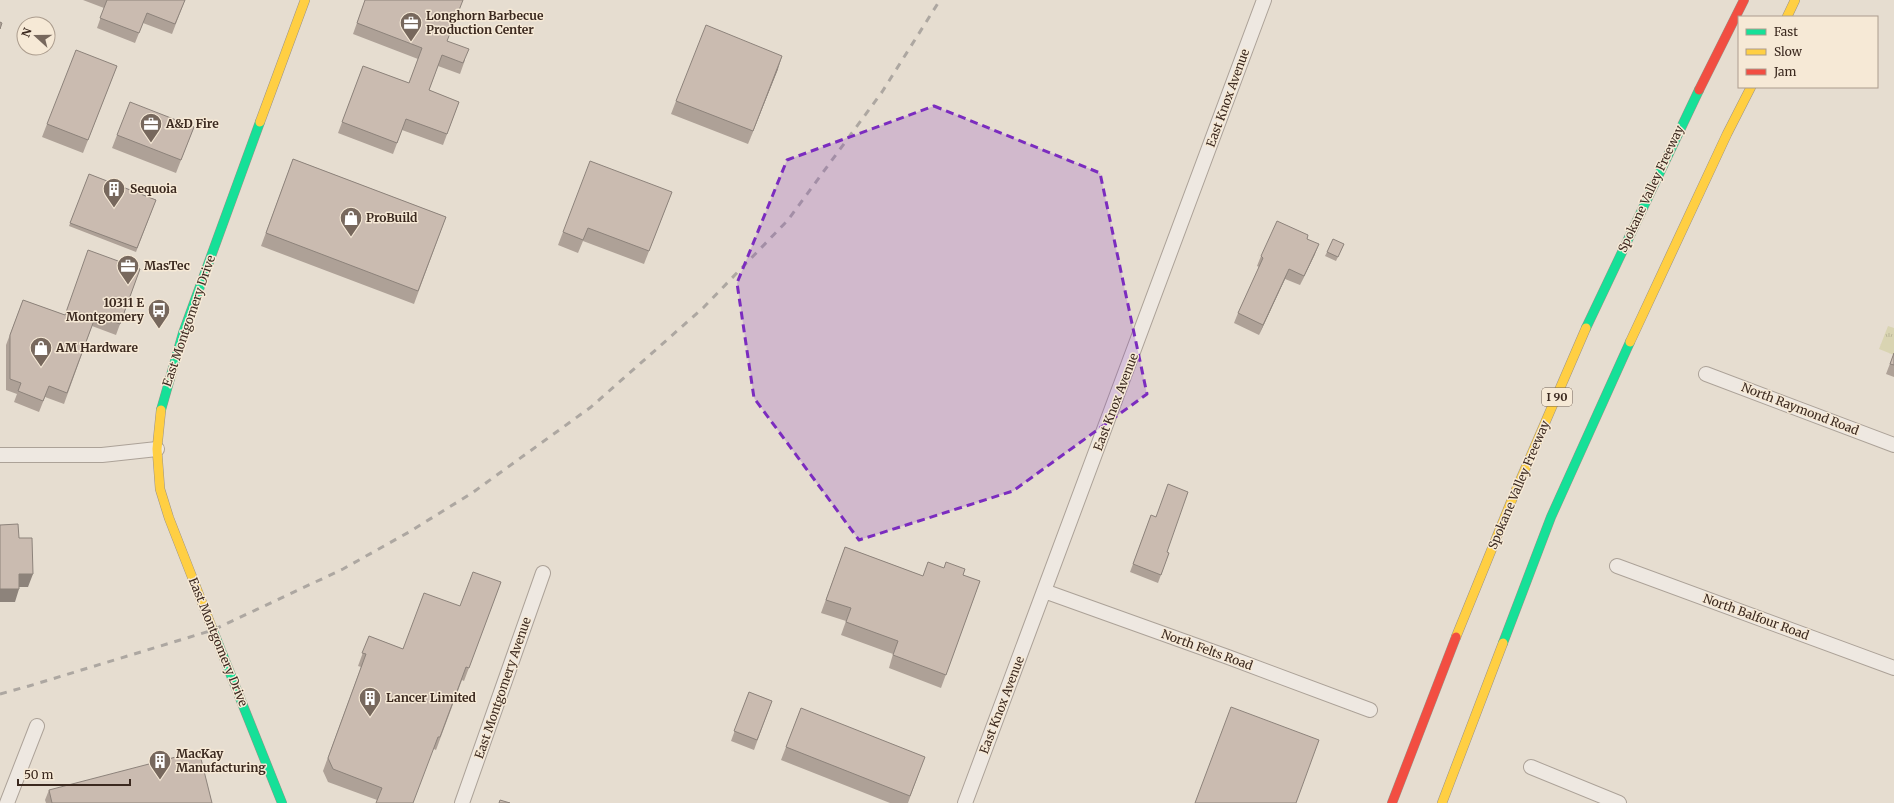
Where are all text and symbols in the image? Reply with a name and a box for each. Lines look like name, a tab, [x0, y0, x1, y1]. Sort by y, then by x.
place label: Longhorn Barbecue Production Center	[426, 8, 544, 37]
office icon: Longhorn Barbecue Production Center	[398, 10, 424, 43]
north arrow	[16, 16, 56, 56]
legend	[1738, 16, 1878, 88]
text: Fast	[1774, 24, 1798, 39]
text: N	[19, 26, 35, 39]
text: Slow	[1774, 44, 1803, 59]
street label: East Knox Avenue	[1203, 47, 1252, 149]
text: Jam	[1773, 64, 1797, 79]
office icon: A&D Fire	[138, 111, 164, 144]
place label: A&D Fire	[165, 116, 219, 131]
street label: Spokane Valley Freeway	[1615, 123, 1687, 255]
building icon: Sequoia	[101, 176, 127, 209]
place label: Sequoia	[130, 181, 177, 196]
shop icon: ProBuild	[338, 205, 364, 238]
place label: ProBuild	[366, 210, 418, 225]
office icon: MasTec	[115, 253, 141, 286]
street label: East Montgomery Drive	[159, 253, 218, 388]
place label: MasTec	[144, 258, 190, 273]
place label: 10311 E Montgomery	[66, 295, 145, 324]
bus stop icon: 10311 E Montgomery	[146, 297, 172, 330]
shop icon: AM Hardware	[28, 335, 54, 368]
place label: AM Hardware	[55, 340, 138, 355]
street label: East Knox Avenue	[1090, 351, 1141, 453]
street label: North Raymond Road	[1739, 379, 1861, 438]
road number: I 90	[1542, 388, 1572, 406]
street label: Spokane Valley Freeway	[1485, 418, 1552, 551]
street label: East Montgomery Drive	[186, 575, 251, 708]
street label: North Balfour Road	[1701, 590, 1811, 643]
street label: East Montgomery Avenue	[471, 615, 534, 761]
street label: North Felts Road	[1159, 626, 1255, 673]
street label: East Knox Avenue	[976, 654, 1027, 756]
building icon: Lancer Limited	[357, 685, 383, 718]
place label: Lancer Limited	[386, 690, 477, 705]
place label: MacKay Manufacturing	[176, 746, 266, 775]
building icon: MacKay Manufacturing	[147, 748, 173, 781]
scale bar	[18, 761, 130, 787]
text: 50 m	[24, 767, 53, 782]

